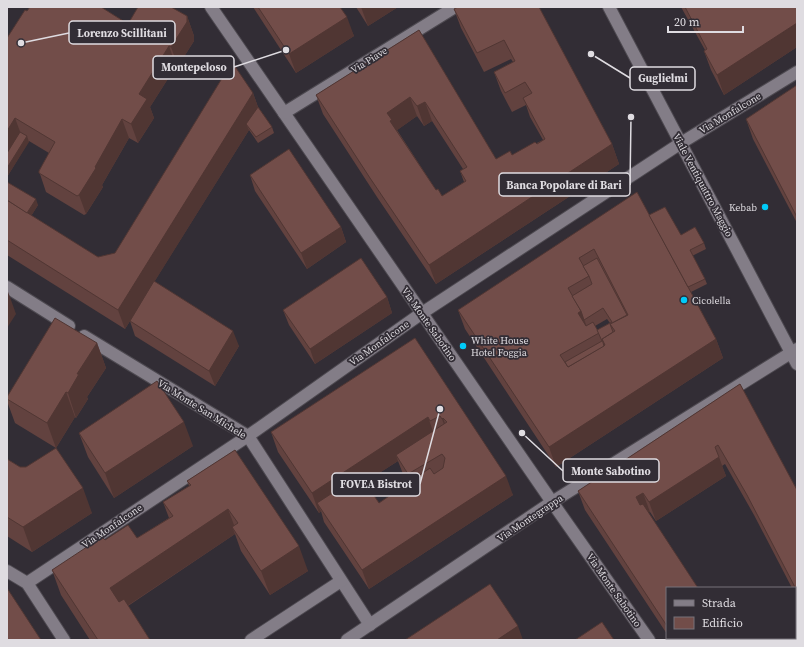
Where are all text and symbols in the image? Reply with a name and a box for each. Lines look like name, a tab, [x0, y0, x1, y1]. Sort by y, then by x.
scale bar	[668, 8, 743, 34]
text: 20 m	[674, 14, 700, 30]
callout: Lorenzo Scillitani	[69, 21, 175, 44]
text: Lorenzo Scillitani	[77, 26, 167, 41]
street label: Via Piave	[348, 44, 390, 76]
callout: Montepeloso	[153, 56, 234, 79]
text: Montepeloso	[161, 60, 227, 75]
callout: Guglielmi	[630, 67, 695, 90]
text: Guglielmi	[638, 71, 688, 86]
street label: Via Monfalcone	[696, 89, 764, 137]
street label: Viale Ventiquattro Maggio	[670, 131, 736, 240]
callout: Banca Popolare di Bari	[499, 173, 630, 196]
text: Banca Popolare di Bari	[506, 178, 622, 193]
place label: Kebab	[729, 201, 757, 214]
marker: Kebab	[760, 202, 770, 212]
street label: Via Monte Sabotino	[399, 285, 460, 364]
place label: Cicolella	[692, 294, 731, 307]
marker: Cicolella	[679, 295, 689, 305]
street label: Via Monfalcone	[346, 317, 412, 369]
place label: White House Hotel Foggia	[471, 334, 529, 359]
marker: White House Hotel Foggia	[458, 341, 468, 351]
street label: Via Monte San Michele	[155, 376, 249, 442]
callout: Monte Sabotino	[563, 459, 659, 482]
text: Monte Sabotino	[571, 464, 651, 479]
callout: FOVEA Bistrot	[332, 473, 420, 496]
text: FOVEA Bistrot	[340, 477, 413, 492]
street label: Via Montegrappa	[495, 491, 566, 545]
street label: Via Monfalcone	[79, 501, 145, 551]
street label: Via Monte Sabotino	[584, 551, 645, 630]
legend	[666, 587, 796, 639]
text: Strada	[702, 595, 737, 611]
text: Edificio	[702, 615, 743, 631]

